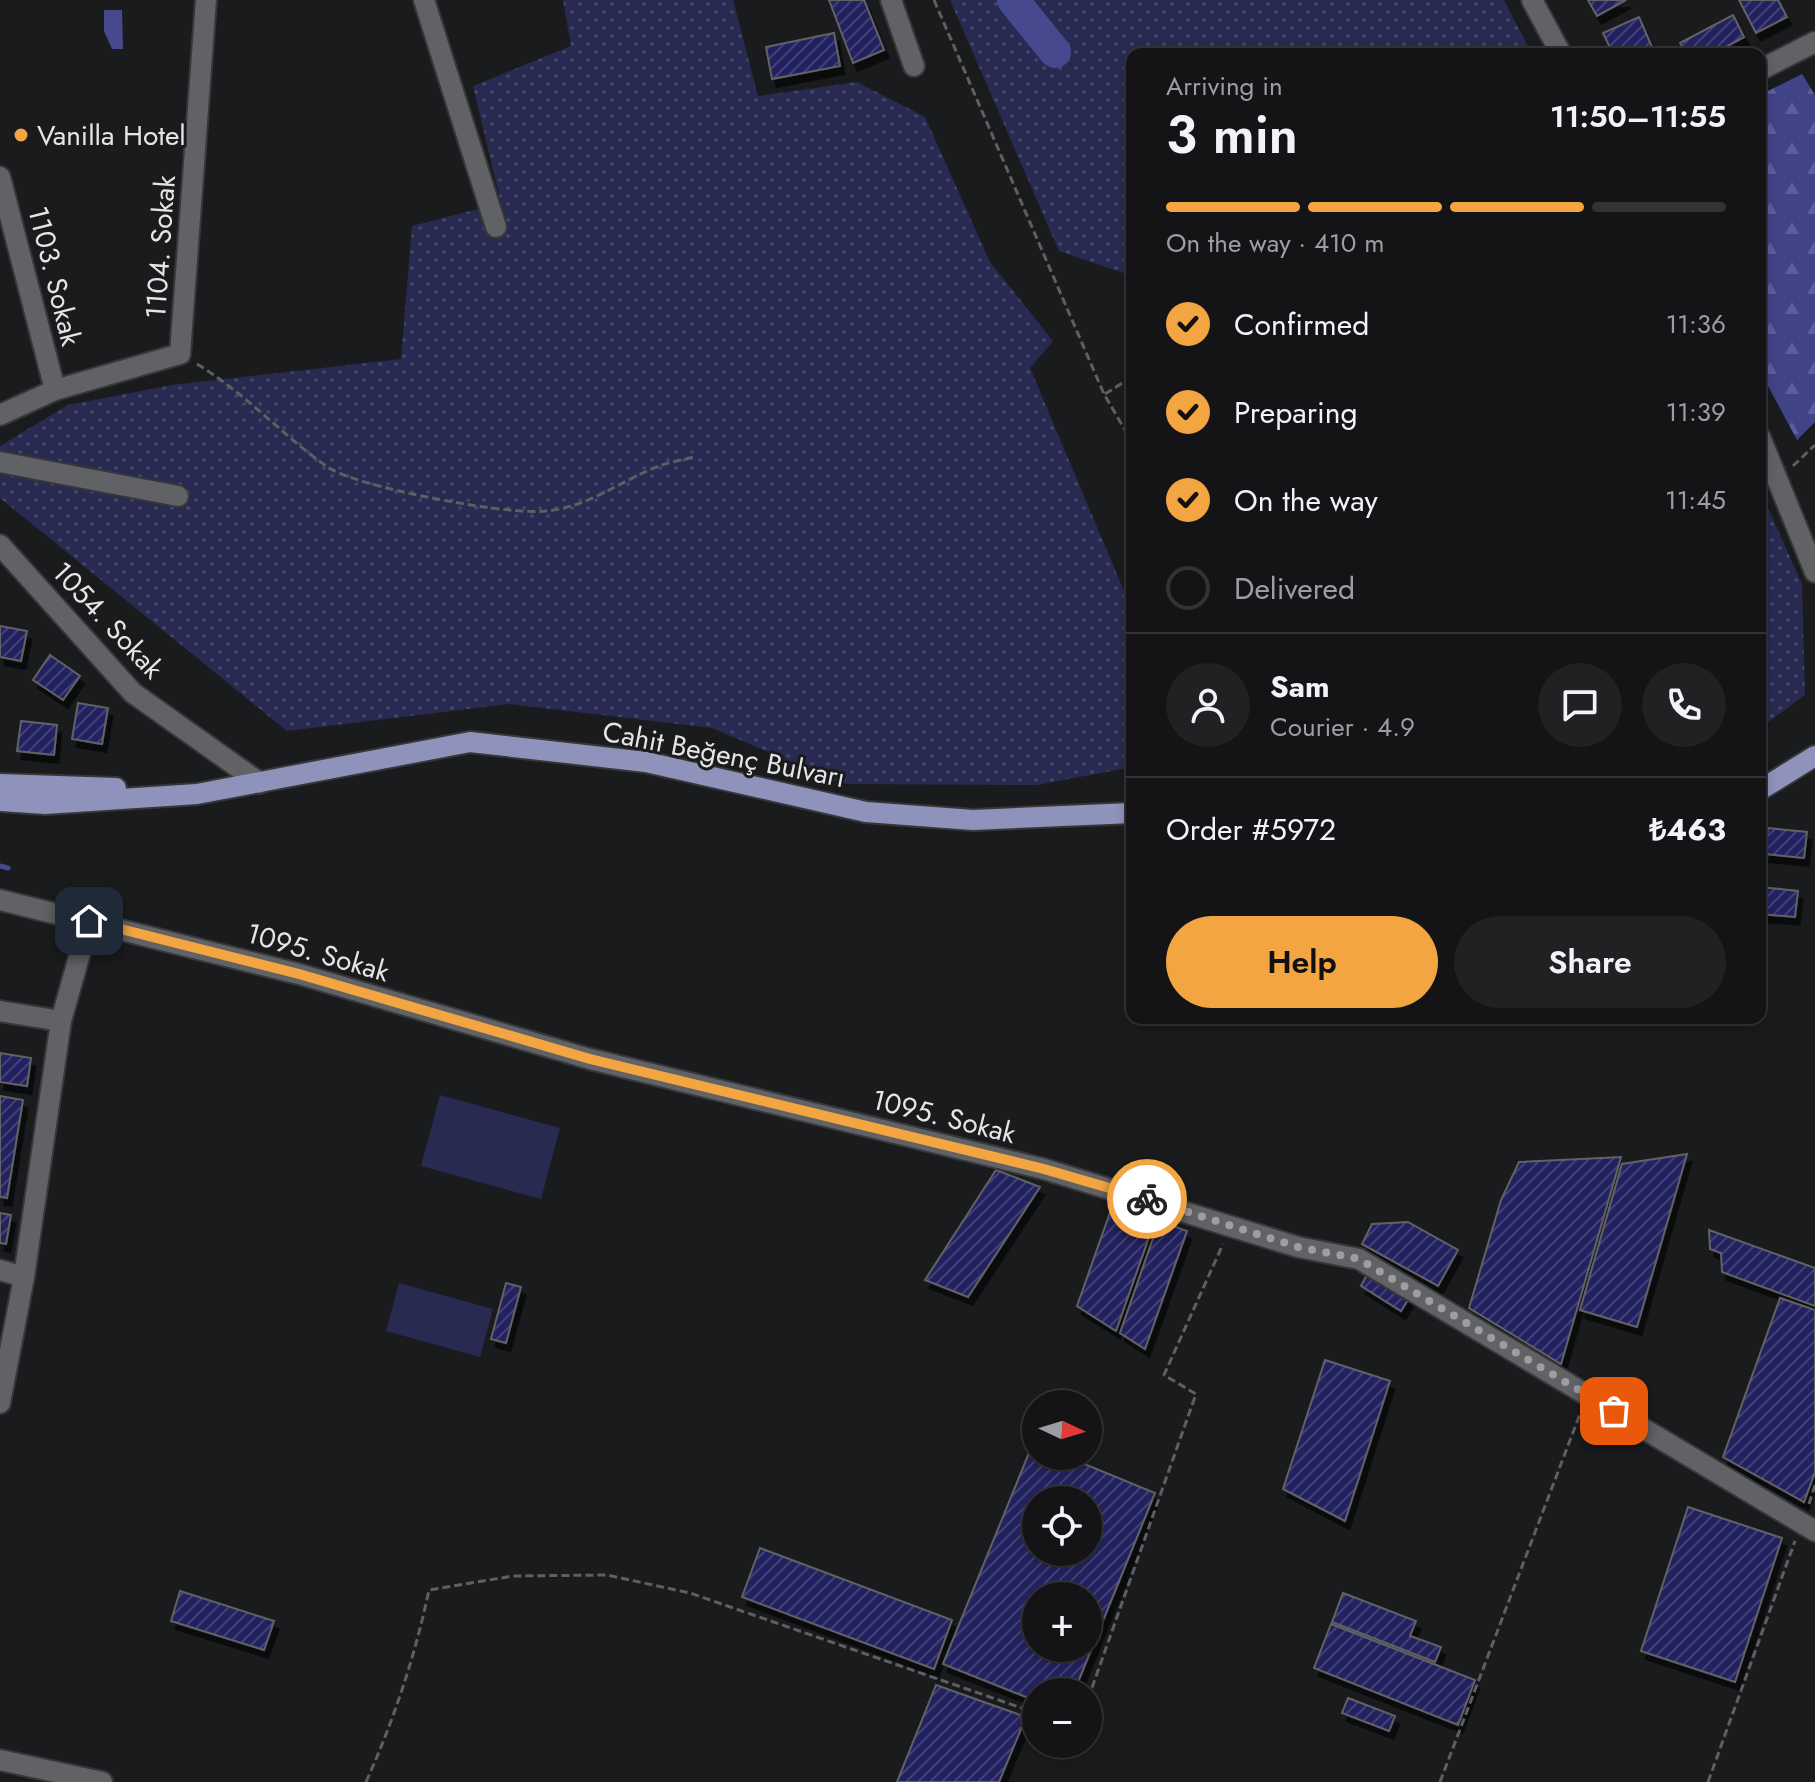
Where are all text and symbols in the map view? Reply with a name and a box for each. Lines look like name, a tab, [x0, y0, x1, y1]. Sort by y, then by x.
text: Arriving in	[1166, 67, 1283, 105]
text: 11:50–11:55	[1550, 95, 1726, 138]
text: 3 min	[1166, 97, 1298, 173]
place label: Vanilla Hotel	[37, 115, 186, 156]
marker: Vanilla Hotel	[12, 126, 30, 144]
street label: 1104. Sokak	[135, 173, 186, 320]
street label: 1103. Sokak	[17, 202, 92, 351]
text: On the way · 410 m	[1166, 224, 1385, 262]
icon: check	[1166, 302, 1210, 346]
text: Confirmed	[1234, 303, 1369, 346]
text: 11:36	[1666, 305, 1726, 343]
icon: check	[1166, 390, 1210, 434]
text: Preparing	[1234, 391, 1358, 434]
text: 11:39	[1666, 393, 1726, 431]
icon: check	[1166, 478, 1210, 522]
text: On the way	[1234, 479, 1378, 522]
text: 11:45	[1665, 481, 1726, 519]
street label: 1054. Sokak	[42, 553, 173, 689]
text: Delivered	[1234, 567, 1355, 610]
button: person	[1166, 663, 1250, 747]
button: chat	[1538, 663, 1622, 747]
button: phone	[1642, 663, 1726, 747]
text: Sam	[1270, 665, 1330, 708]
text: Courier · 4.9	[1270, 708, 1415, 746]
street label: Cahit Beğenç Bulvarı	[599, 711, 849, 798]
text: Order #5972	[1166, 808, 1336, 851]
text: ₺463	[1649, 808, 1726, 851]
pin	[55, 887, 123, 955]
icon: home	[67, 899, 111, 943]
street label: 1095. Sokak	[242, 913, 395, 993]
button: Help	[1166, 916, 1438, 1008]
button: Share	[1454, 916, 1726, 1008]
street label: 1095. Sokak	[868, 1079, 1021, 1154]
courier	[1107, 1159, 1187, 1239]
icon: bike	[1125, 1177, 1169, 1221]
pin	[1580, 1377, 1648, 1445]
icon: bag	[1592, 1389, 1636, 1433]
north arrow	[1022, 1390, 1102, 1470]
map controls	[1022, 1390, 1102, 1758]
button: locate	[1022, 1486, 1102, 1566]
button: +	[1022, 1582, 1102, 1662]
button: −	[1022, 1678, 1102, 1758]

